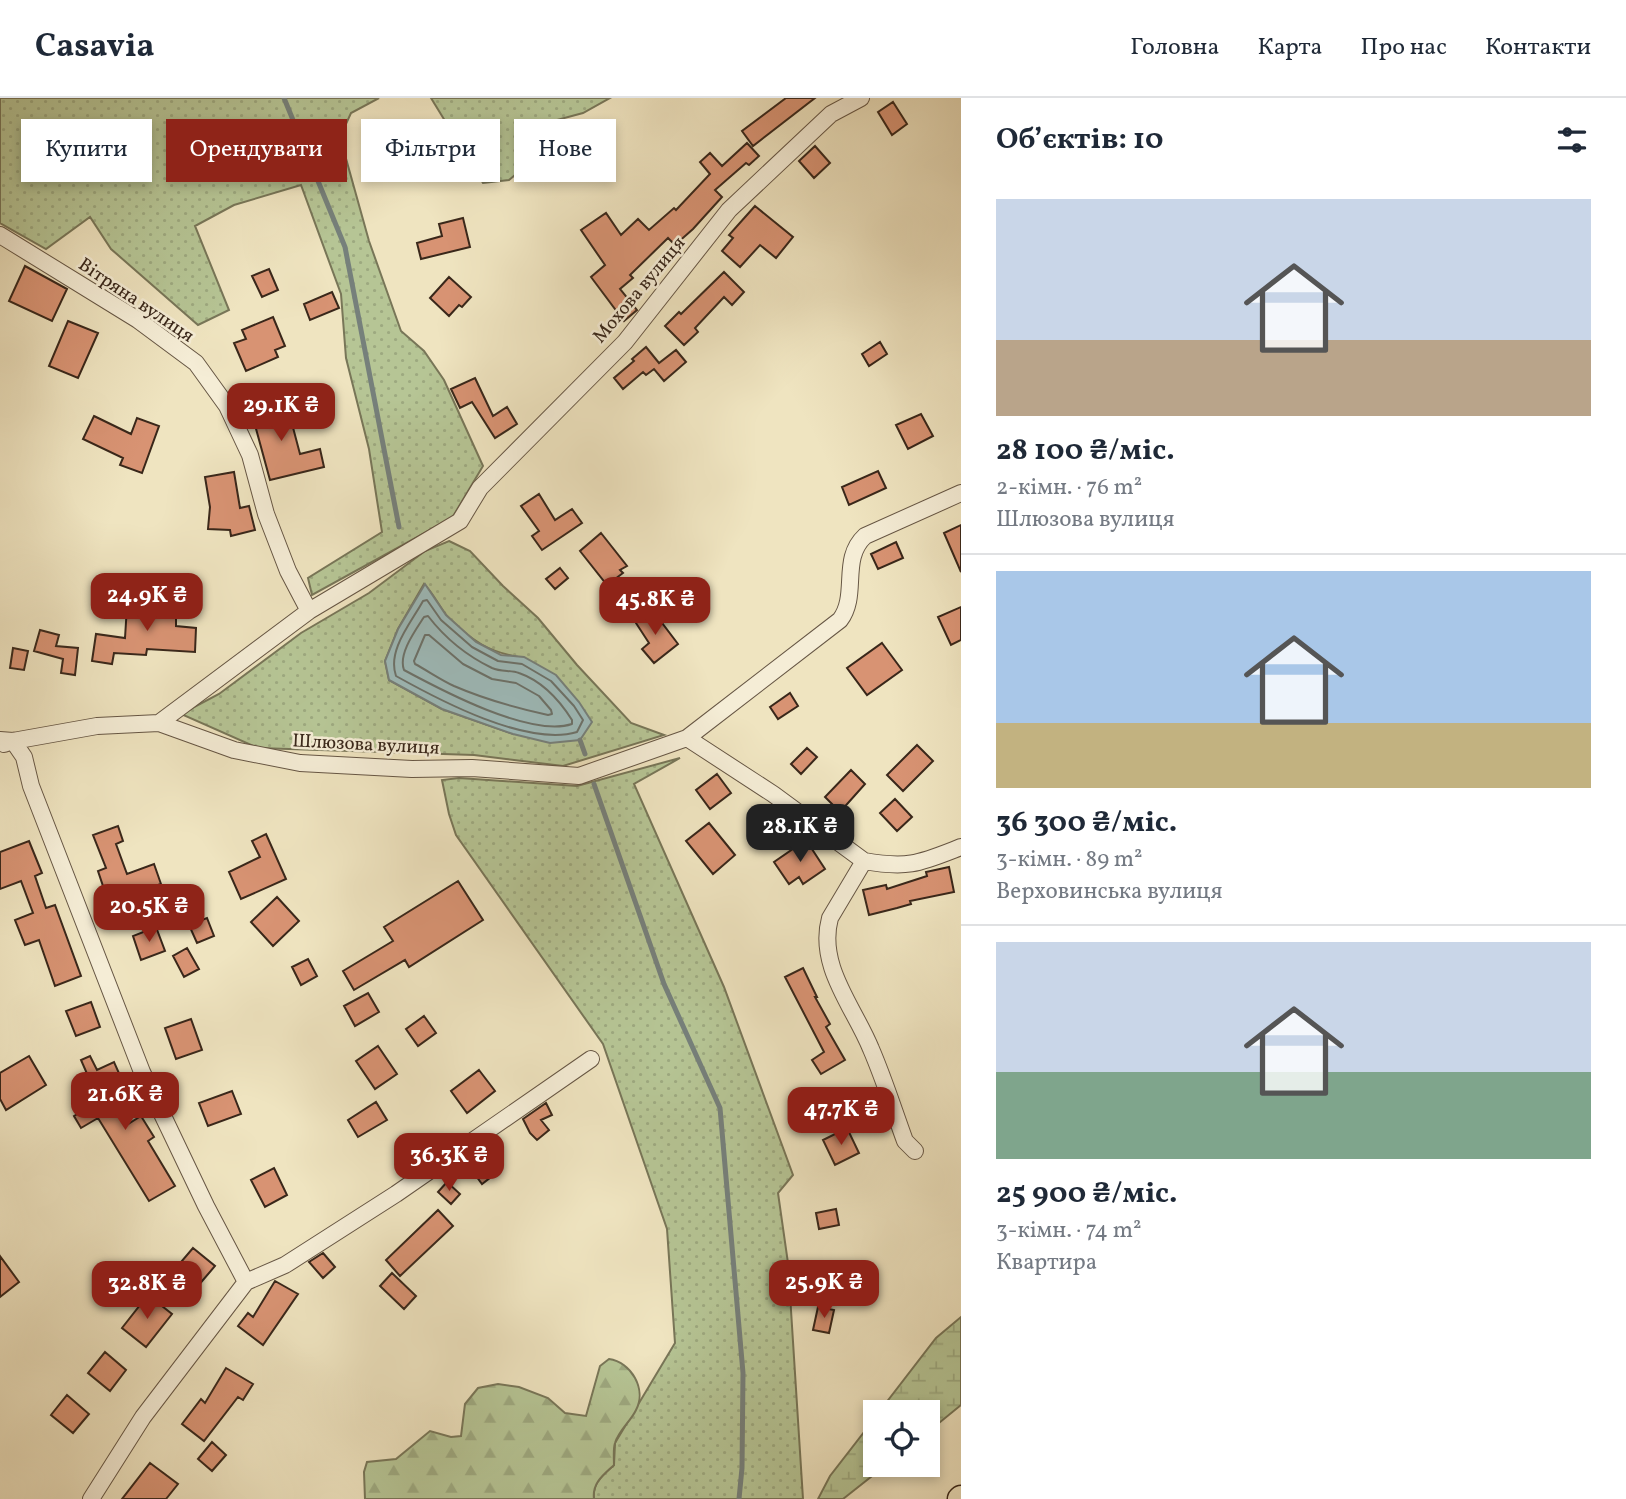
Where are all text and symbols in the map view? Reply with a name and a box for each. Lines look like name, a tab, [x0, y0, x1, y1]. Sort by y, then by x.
text: Casavia	[35, 25, 155, 71]
text: Головна	[1130, 31, 1219, 65]
text: Карта	[1257, 31, 1323, 65]
text: Про нас	[1361, 31, 1447, 65]
text: Контакти	[1485, 31, 1591, 65]
chip: Купити	[21, 119, 152, 182]
chip: Орендувати	[166, 119, 347, 182]
chip: Фільтри	[361, 119, 500, 182]
chip: Нове	[514, 119, 616, 182]
text: Об’єктів: 10	[996, 119, 1164, 161]
icon: filters	[1553, 121, 1591, 159]
street label: Мохова вулиця	[587, 231, 692, 349]
icon: home	[1231, 245, 1357, 371]
street label: Вітряна вулиця	[73, 252, 199, 349]
pin: 29.1K ₴	[216, 384, 346, 443]
text: 29.1K ₴	[243, 390, 319, 422]
text: 28 100 ₴/міс.	[996, 430, 1175, 472]
text: 2-кімн. · 76 m²	[996, 472, 1142, 504]
text: Шлюзова вулиця	[996, 504, 1174, 536]
pin: 24.9K ₴	[82, 574, 212, 633]
pin: 45.8K ₴	[590, 578, 720, 637]
text: 24.9K ₴	[107, 580, 187, 612]
text: 45.8K ₴	[615, 584, 695, 616]
icon: home	[1231, 617, 1357, 743]
street label: Шлюзова вулиця	[292, 728, 440, 762]
text: 36 300 ₴/міс.	[996, 802, 1177, 844]
pin: 28.1K ₴	[735, 804, 865, 864]
text: 28.1K ₴	[762, 811, 838, 843]
text: 3-кімн. · 89 m²	[996, 844, 1143, 876]
text: Верховинська вулиця	[996, 876, 1222, 908]
pin: 20.5K ₴	[84, 884, 214, 944]
text: 20.5K ₴	[109, 891, 189, 923]
icon: home	[1231, 988, 1357, 1114]
pin: 21.6K ₴	[60, 1072, 190, 1132]
text: 21.6K ₴	[87, 1079, 163, 1111]
pin: 47.7K ₴	[776, 1088, 906, 1147]
text: 47.7K ₴	[804, 1094, 878, 1126]
pin: 36.3K ₴	[384, 1134, 514, 1193]
text: 36.3K ₴	[410, 1140, 488, 1172]
text: 25 900 ₴/міс.	[996, 1173, 1178, 1215]
text: 3-кімн. · 74 m²	[996, 1215, 1142, 1247]
text: Квартира	[996, 1247, 1097, 1279]
pin: 25.9K ₴	[759, 1260, 889, 1320]
pin: 32.8K ₴	[82, 1262, 212, 1321]
text: 25.9K ₴	[785, 1267, 863, 1299]
text: 32.8K ₴	[108, 1268, 186, 1300]
map controls	[863, 1400, 940, 1477]
button: locate	[863, 1400, 940, 1477]

